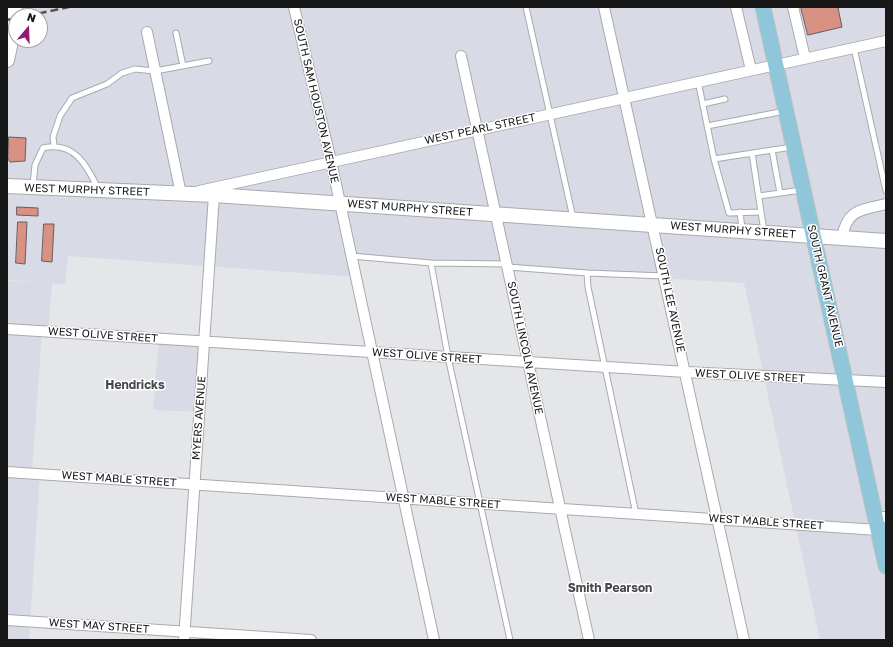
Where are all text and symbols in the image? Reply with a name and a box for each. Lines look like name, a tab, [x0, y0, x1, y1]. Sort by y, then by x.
north arrow	[8, 8, 48, 48]
text: N	[26, 10, 38, 25]
street label: SOUTH SAM HOUSTON AVENUE	[291, 17, 341, 185]
street label: WEST PEARL STREET	[423, 111, 537, 147]
street label: WEST MURPHY STREET	[24, 181, 150, 199]
street label: WEST MURPHY STREET	[347, 197, 473, 219]
street label: WEST MURPHY STREET	[670, 219, 796, 241]
street label: SOUTH GRANT AVENUE	[804, 224, 846, 348]
street label: SOUTH LEE AVENUE	[652, 246, 688, 354]
street label: SOUTH LINCOLN AVENUE	[504, 280, 546, 416]
street label: WEST OLIVE STREET	[48, 325, 158, 345]
street label: WEST OLIVE STREET	[372, 346, 482, 366]
street label: WEST OLIVE STREET	[695, 367, 805, 385]
street label: MYERS AVENUE	[189, 376, 209, 460]
district label: Hendricks	[105, 378, 165, 392]
street label: WEST MABLE STREET	[61, 468, 177, 490]
street label: WEST MABLE STREET	[385, 490, 501, 512]
street label: WEST MABLE STREET	[708, 511, 824, 533]
district label: Smith Pearson	[568, 581, 652, 595]
street label: WEST MAY STREET	[48, 616, 150, 636]

